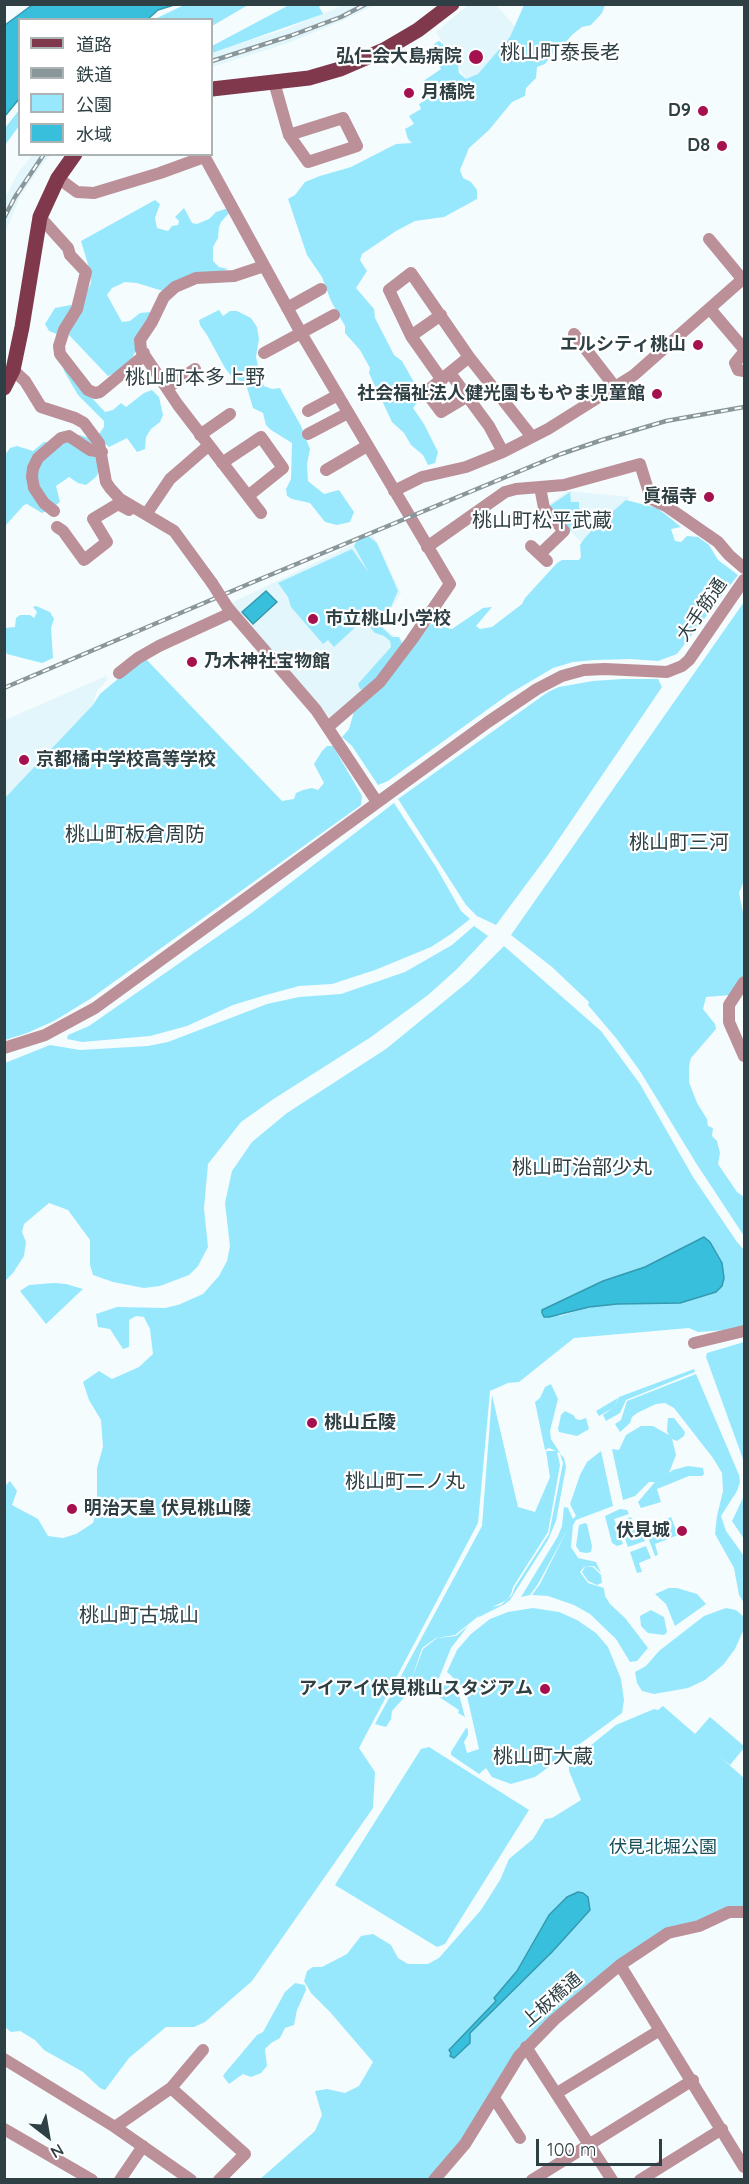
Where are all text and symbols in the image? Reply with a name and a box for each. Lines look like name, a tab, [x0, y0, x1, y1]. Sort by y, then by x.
legend	[18, 18, 213, 156]
text: 道路	[76, 33, 112, 56]
district label: 桃山町泰長老	[500, 41, 620, 65]
place label: 弘仁会大島病院	[336, 46, 462, 68]
marker: 弘仁会大島病院	[467, 48, 485, 66]
text: 鉄道	[76, 63, 112, 86]
place label: 月橋院	[421, 82, 475, 104]
marker: 月橋院	[402, 86, 416, 100]
text: 公園	[76, 93, 112, 116]
place label: D9	[668, 100, 691, 122]
marker: D9	[696, 104, 710, 118]
text: 水域	[76, 123, 112, 146]
place label: D8	[687, 135, 710, 157]
marker: D8	[715, 139, 729, 153]
place label: エルシティ桃山	[560, 334, 686, 356]
marker: エルシティ桃山	[691, 338, 705, 352]
district label: 桃山町本多上野	[125, 366, 265, 390]
place label: 社会福祉法人健光園ももやま児童館	[357, 383, 645, 405]
marker: 社会福祉法人健光園ももやま児童館	[650, 387, 664, 401]
place label: 眞福寺	[643, 486, 697, 508]
marker: 眞福寺	[702, 490, 716, 504]
district label: 桃山町松平武蔵	[472, 509, 612, 533]
street label: 大手筋通	[673, 574, 731, 646]
place label: 市立桃山小学校	[325, 608, 451, 630]
marker: 市立桃山小学校	[306, 612, 320, 626]
place label: 乃木神社宝物館	[204, 651, 330, 673]
marker: 乃木神社宝物館	[185, 655, 199, 669]
place label: 京都橘中学校高等学校	[36, 749, 216, 771]
marker: 京都橘中学校高等学校	[17, 753, 31, 767]
district label: 桃山町板倉周防	[65, 823, 205, 847]
district label: 桃山町三河	[629, 831, 729, 855]
district label: 桃山町治部少丸	[512, 1156, 652, 1180]
place label: 桃山丘陵	[324, 1412, 396, 1434]
marker: 桃山丘陵	[305, 1416, 319, 1430]
district label: 桃山町二ノ丸	[345, 1470, 465, 1494]
place label: 明治天皇 伏見桃山陵	[84, 1498, 251, 1520]
marker: 明治天皇 伏見桃山陵	[65, 1502, 79, 1516]
place label: 伏見城	[616, 1520, 670, 1542]
marker: 伏見城	[675, 1524, 689, 1538]
district label: 桃山町古城山	[79, 1604, 199, 1628]
place label: アイアイ伏見桃山スタジアム	[299, 1678, 533, 1700]
marker: アイアイ伏見桃山スタジアム	[538, 1682, 552, 1696]
district label: 桃山町大蔵	[493, 1745, 593, 1769]
park label: 伏見北堀公園	[609, 1837, 717, 1859]
street label: 上板橋通	[518, 1968, 586, 2032]
north arrow	[18, 2106, 78, 2166]
scale bar	[539, 2127, 665, 2165]
text: 100 m	[547, 2138, 596, 2161]
text: N	[47, 2140, 67, 2163]

